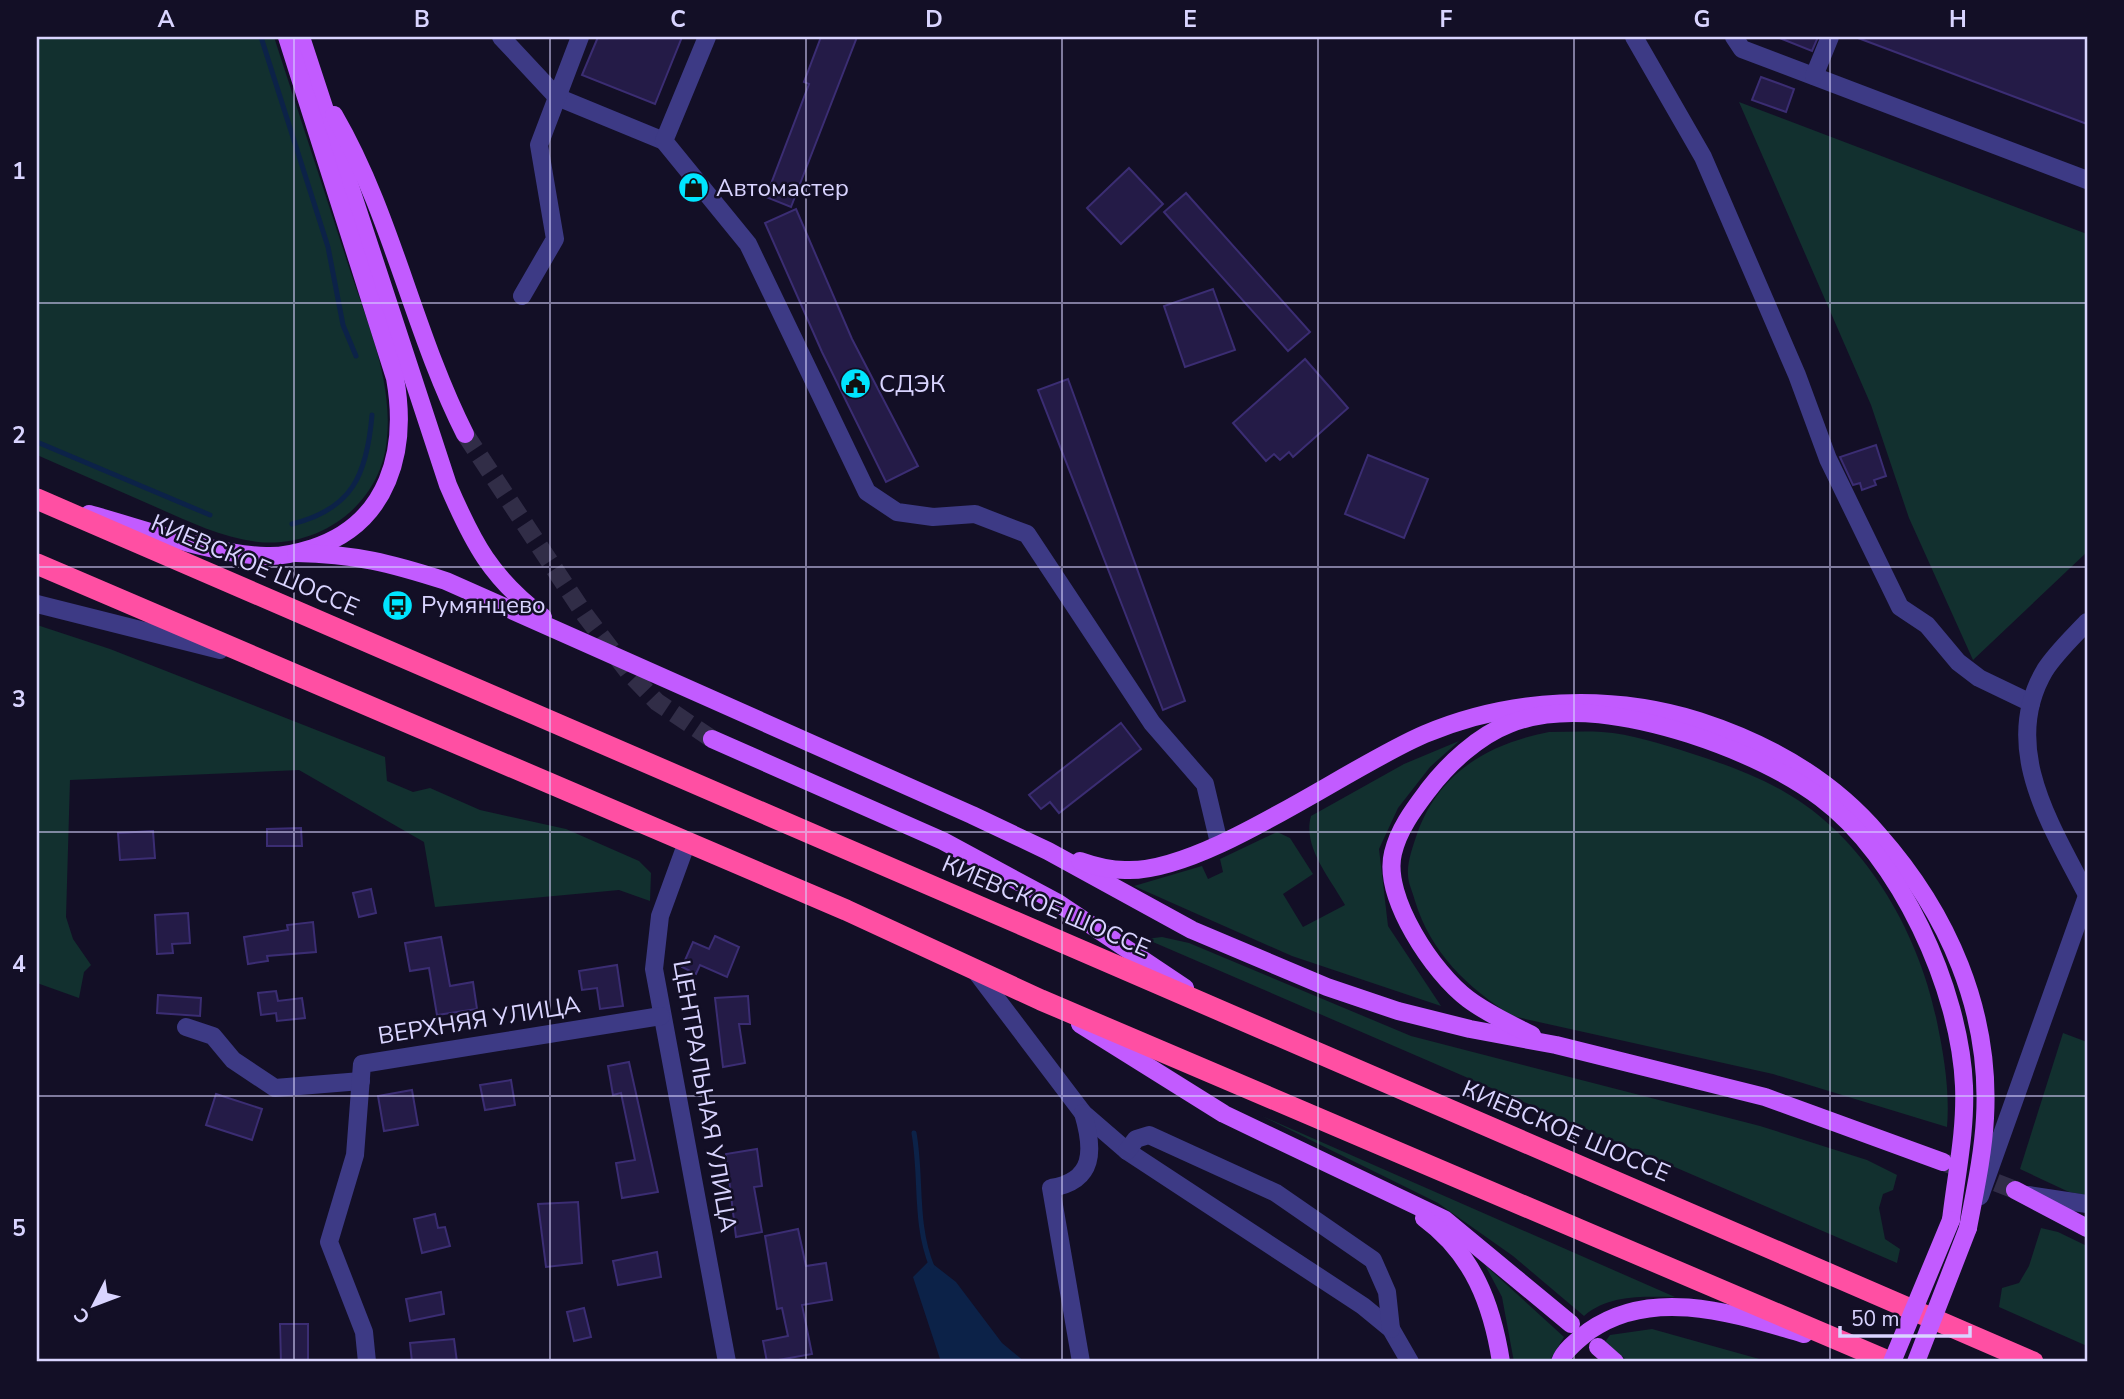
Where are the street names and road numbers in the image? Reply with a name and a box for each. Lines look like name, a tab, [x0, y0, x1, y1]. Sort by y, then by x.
street label: КИЕВСКОЕ ШОССЕ	[146, 507, 364, 623]
street label: КИЕВСКОЕ ШОССЕ	[937, 848, 1155, 964]
street label: ЦЕНТРАЛЬНАЯ УЛИЦА	[665, 957, 745, 1235]
street label: ВЕРХНЯЯ УЛИЦА	[376, 988, 583, 1052]
street label: КИЕВСКОЕ ШОССЕ	[1457, 1073, 1675, 1189]

